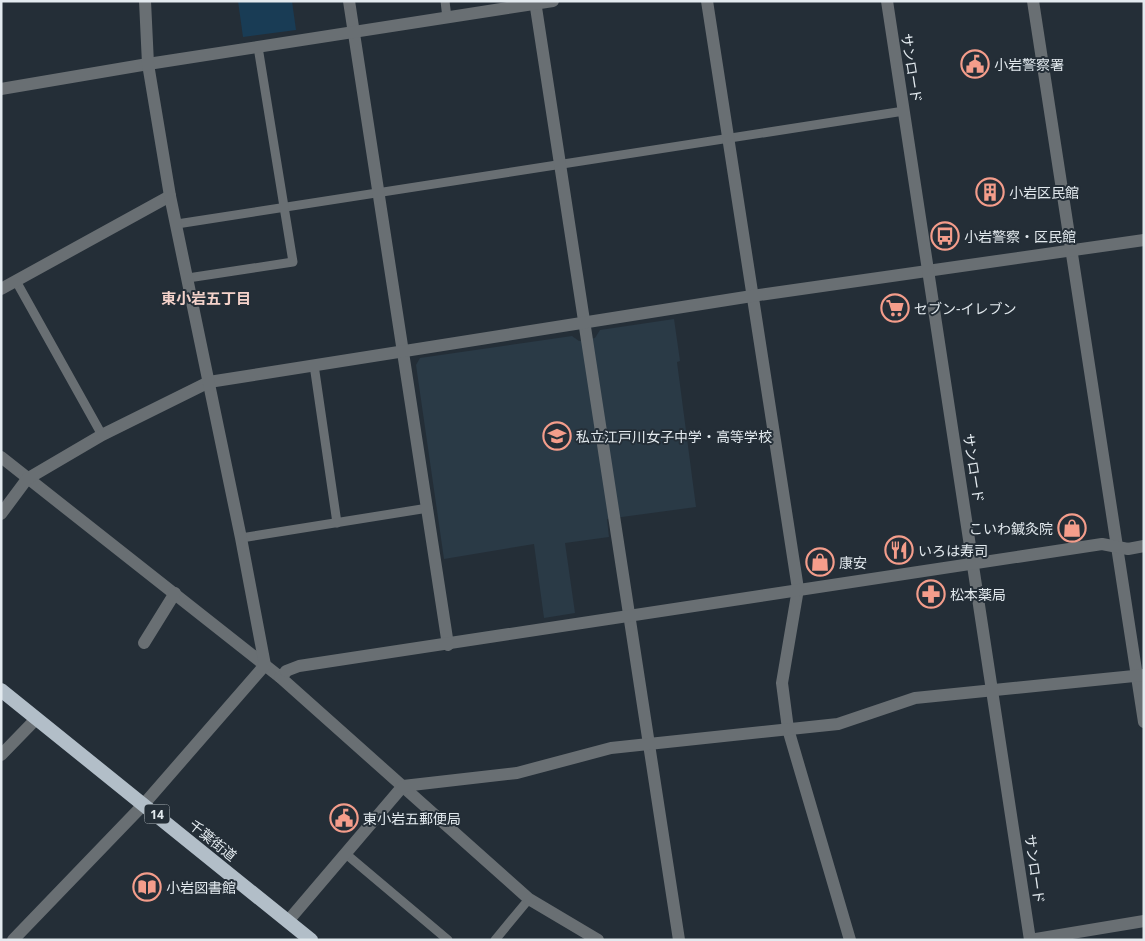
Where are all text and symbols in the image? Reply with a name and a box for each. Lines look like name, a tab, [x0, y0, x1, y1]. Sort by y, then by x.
street label: サンロード	[897, 32, 927, 104]
public building icon: 小岩警察署	[960, 49, 990, 79]
place label: 小岩警察署	[994, 55, 1064, 74]
building icon: 小岩区民館	[975, 177, 1005, 207]
place label: 小岩区民館	[1009, 183, 1079, 202]
bus stop icon: 小岩警察・区民館	[930, 221, 960, 251]
place label: 小岩警察・区民館	[964, 227, 1076, 246]
district label: 東小岩五丁目	[161, 288, 251, 308]
supermarket icon: セブン-イレブン	[880, 293, 910, 323]
place label: セブン-イレブン	[914, 299, 1017, 318]
school or university icon: 私立江戸川女子中学・高等学校	[542, 421, 572, 451]
place label: 私立江戸川女子中学・高等学校	[576, 427, 772, 446]
street label: サンロード	[959, 432, 989, 504]
shop icon: こいわ鍼灸院	[1057, 513, 1087, 543]
place label: こいわ鍼灸院	[969, 519, 1053, 538]
restaurant icon: いろは寿司	[884, 535, 914, 565]
place label: いろは寿司	[918, 541, 988, 560]
shop icon: 康安	[805, 547, 835, 577]
place label: 康安	[839, 553, 867, 572]
pharmacy icon: 松本薬局	[916, 579, 946, 609]
place label: 松本薬局	[950, 585, 1006, 604]
public building icon: 東小岩五郵便局	[329, 803, 359, 833]
road number: 14	[144, 804, 170, 824]
place label: 東小岩五郵便局	[363, 809, 461, 828]
street label: 千葉街道	[185, 815, 241, 865]
street label: サンロード	[1021, 833, 1049, 905]
library icon: 小岩図書館	[132, 872, 162, 902]
place label: 小岩図書館	[166, 878, 236, 897]

